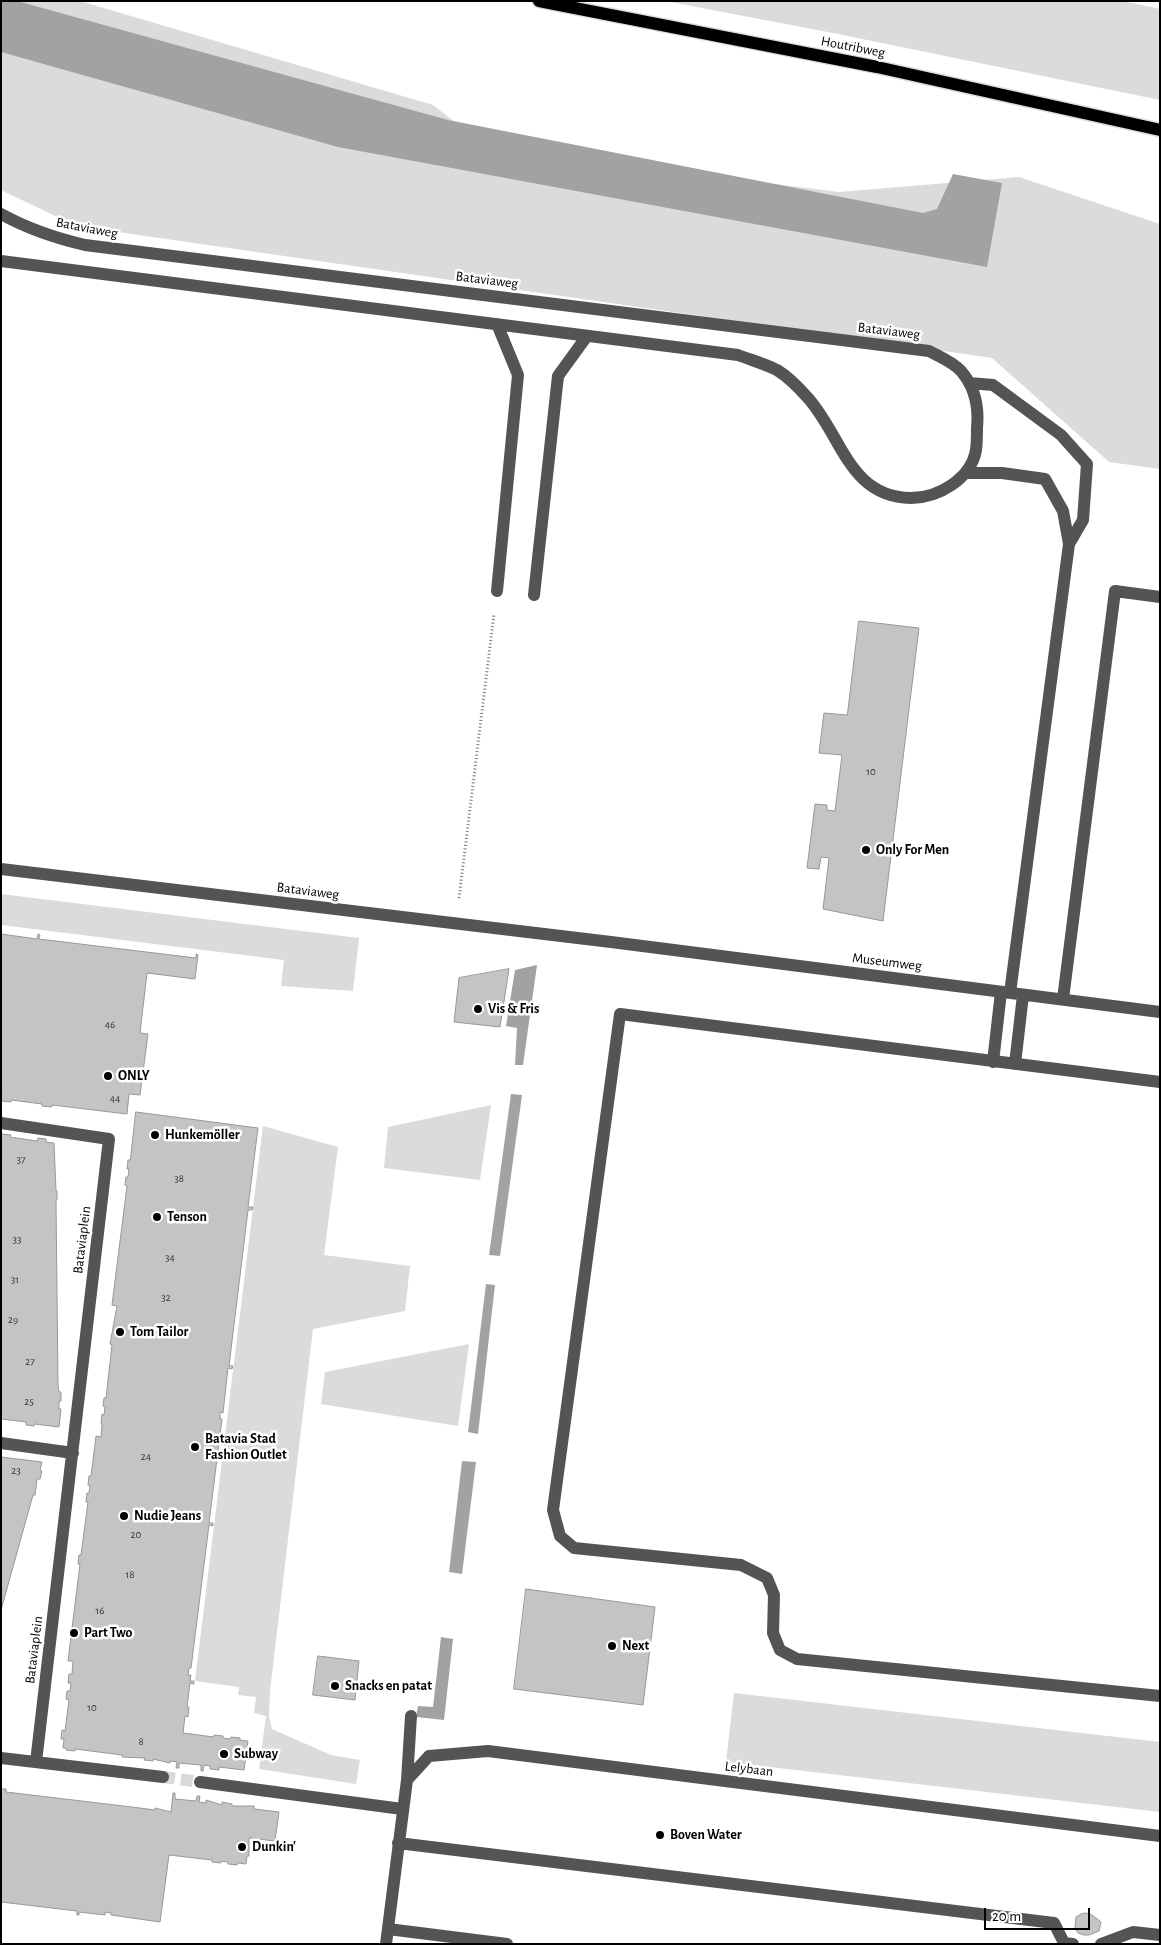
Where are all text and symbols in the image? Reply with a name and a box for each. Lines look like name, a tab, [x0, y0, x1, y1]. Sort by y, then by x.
street label: Houtribweg	[819, 33, 887, 61]
street label: Bataviaweg	[55, 214, 119, 242]
street label: Bataviaweg	[455, 268, 519, 292]
street label: Bataviaweg	[857, 319, 921, 343]
house number: 10	[866, 765, 876, 779]
place label: Only For Men	[876, 842, 949, 858]
marker: Only For Men	[860, 844, 872, 856]
street label: Bataviaweg	[276, 879, 340, 903]
street label: Museumweg	[851, 949, 923, 975]
place label: Vis & Fris	[488, 1001, 539, 1017]
marker: Vis & Fris	[472, 1003, 484, 1015]
house number: 46	[105, 1018, 115, 1032]
place label: ONLY	[118, 1068, 150, 1084]
marker: ONLY	[102, 1070, 114, 1082]
house number: 44	[110, 1092, 120, 1106]
place label: Hunkemöller	[165, 1127, 240, 1143]
marker: Hunkemöller	[149, 1129, 161, 1141]
house number: 37	[16, 1153, 26, 1167]
house number: 38	[174, 1172, 184, 1186]
street label: Bataviaplein	[70, 1205, 94, 1275]
place label: Tenson	[167, 1209, 207, 1225]
marker: Tenson	[151, 1211, 163, 1223]
house number: 33	[12, 1233, 22, 1247]
house number: 34	[165, 1251, 175, 1265]
house number: 31	[11, 1273, 19, 1287]
house number: 32	[161, 1291, 171, 1305]
house number: 29	[8, 1313, 18, 1327]
place label: Tom Tailor	[130, 1324, 188, 1340]
marker: Tom Tailor	[114, 1326, 126, 1338]
house number: 27	[25, 1355, 35, 1369]
house number: 25	[24, 1395, 34, 1409]
place label: Batavia Stad Fashion Outlet	[205, 1431, 287, 1464]
marker: Batavia Stad Fashion Outlet	[189, 1441, 201, 1453]
house number: 24	[141, 1450, 151, 1464]
house number: 23	[11, 1464, 21, 1478]
place label: Nudie Jeans	[134, 1508, 201, 1524]
marker: Nudie Jeans	[118, 1510, 130, 1522]
house number: 20	[131, 1528, 141, 1542]
house number: 18	[126, 1568, 134, 1582]
house number: 16	[96, 1604, 104, 1618]
street label: Bataviaplein	[22, 1615, 46, 1685]
place label: Part Two	[84, 1625, 133, 1641]
marker: Part Two	[68, 1627, 80, 1639]
place label: Next	[622, 1638, 649, 1654]
marker: Next	[606, 1640, 618, 1652]
place label: Snacks en patat	[345, 1678, 432, 1694]
marker: Snacks en patat	[329, 1680, 341, 1692]
house number: 10	[87, 1701, 97, 1715]
house number: 8	[138, 1735, 144, 1749]
place label: Subway	[234, 1746, 278, 1762]
marker: Subway	[218, 1748, 230, 1760]
street label: Lelybaan	[724, 1758, 774, 1780]
place label: Boven Water	[670, 1827, 742, 1843]
marker: Boven Water	[654, 1829, 666, 1841]
place label: Dunkin'	[252, 1839, 296, 1855]
marker: Dunkin'	[236, 1841, 248, 1853]
scale bar	[986, 1898, 1092, 1930]
text: 20 m	[992, 1909, 1021, 1924]

